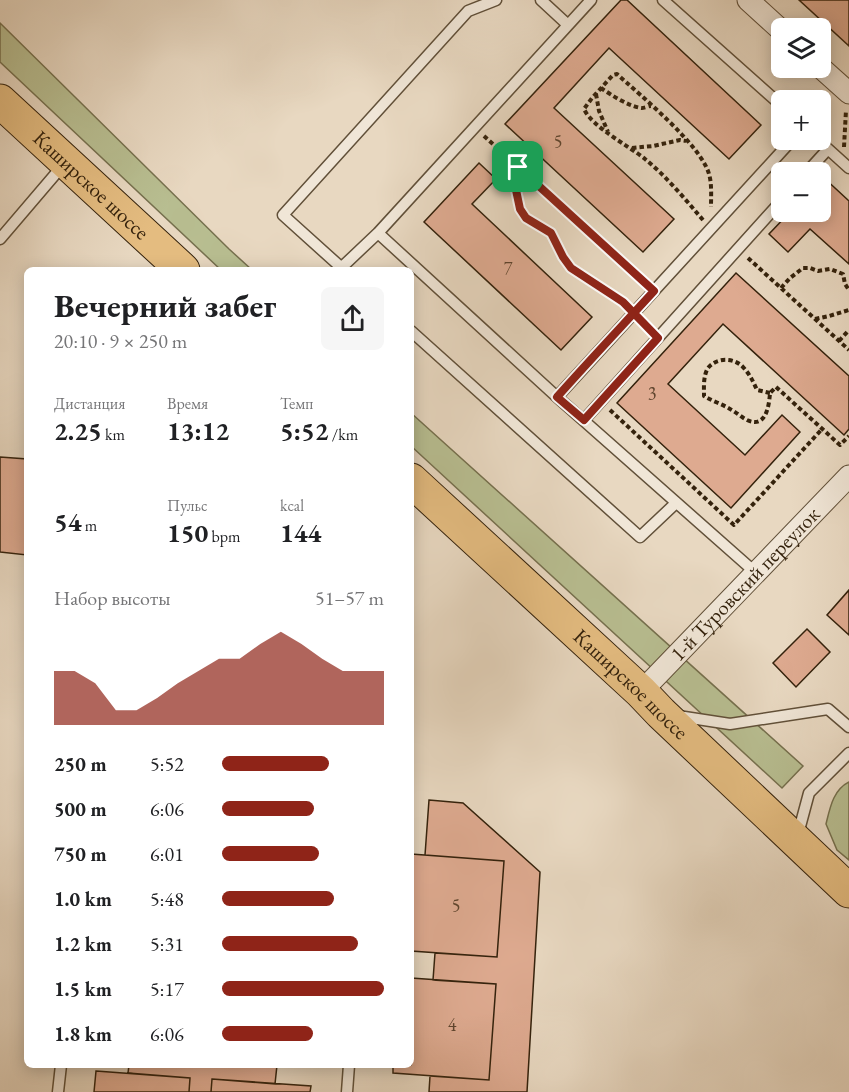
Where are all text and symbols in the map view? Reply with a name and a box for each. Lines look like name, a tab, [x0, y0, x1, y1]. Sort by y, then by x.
map controls	[771, 18, 831, 222]
button: layers	[771, 18, 831, 78]
button: +	[771, 90, 831, 150]
street label: Каширское шоссе	[28, 124, 155, 245]
house number: 5	[554, 130, 562, 153]
pin	[492, 141, 543, 192]
icon: arrive	[501, 150, 534, 183]
button: −	[771, 162, 831, 222]
house number: 7	[504, 257, 513, 280]
text: Вечерний забег	[54, 284, 276, 327]
button: share	[321, 287, 384, 350]
text: 20:10 · 9 × 250 m	[54, 328, 187, 354]
house number: 3	[648, 382, 656, 405]
text: Дистанция	[54, 393, 125, 414]
text: Время	[167, 393, 208, 414]
text: Темп	[280, 393, 313, 414]
text: 2.25	[54, 414, 102, 448]
text: 13:12	[167, 414, 229, 448]
text: 5:52	[280, 414, 329, 448]
text: km	[102, 424, 125, 445]
text: /km	[329, 424, 358, 445]
text: Пульс	[167, 495, 208, 516]
text: kcal	[280, 495, 304, 516]
street label: 1-й Туровский переулок	[664, 501, 825, 667]
text: 54	[54, 505, 82, 539]
text: m	[82, 515, 97, 536]
text: 150	[167, 516, 208, 550]
text: 144	[280, 516, 321, 550]
text: bpm	[208, 526, 240, 547]
text: Набор высоты	[54, 585, 170, 611]
text: 51–57 m	[315, 585, 384, 611]
street label: Каширское шоссе	[568, 623, 694, 745]
text: 250 m	[54, 751, 107, 777]
text: 5:52	[150, 751, 184, 777]
text: 500 m	[54, 796, 107, 822]
text: 6:06	[150, 796, 184, 822]
text: 750 m	[54, 841, 107, 867]
text: 6:01	[150, 841, 184, 867]
text: 1.0 km	[54, 886, 112, 912]
text: 5:48	[150, 886, 184, 912]
house number: 5	[452, 894, 460, 917]
text: 1.2 km	[54, 931, 112, 957]
text: 5:31	[150, 931, 184, 957]
text: 1.5 km	[54, 976, 112, 1002]
text: 5:17	[150, 976, 184, 1002]
house number: 4	[448, 1013, 457, 1036]
text: 1.8 km	[54, 1021, 112, 1047]
text: 6:06	[150, 1021, 184, 1047]

